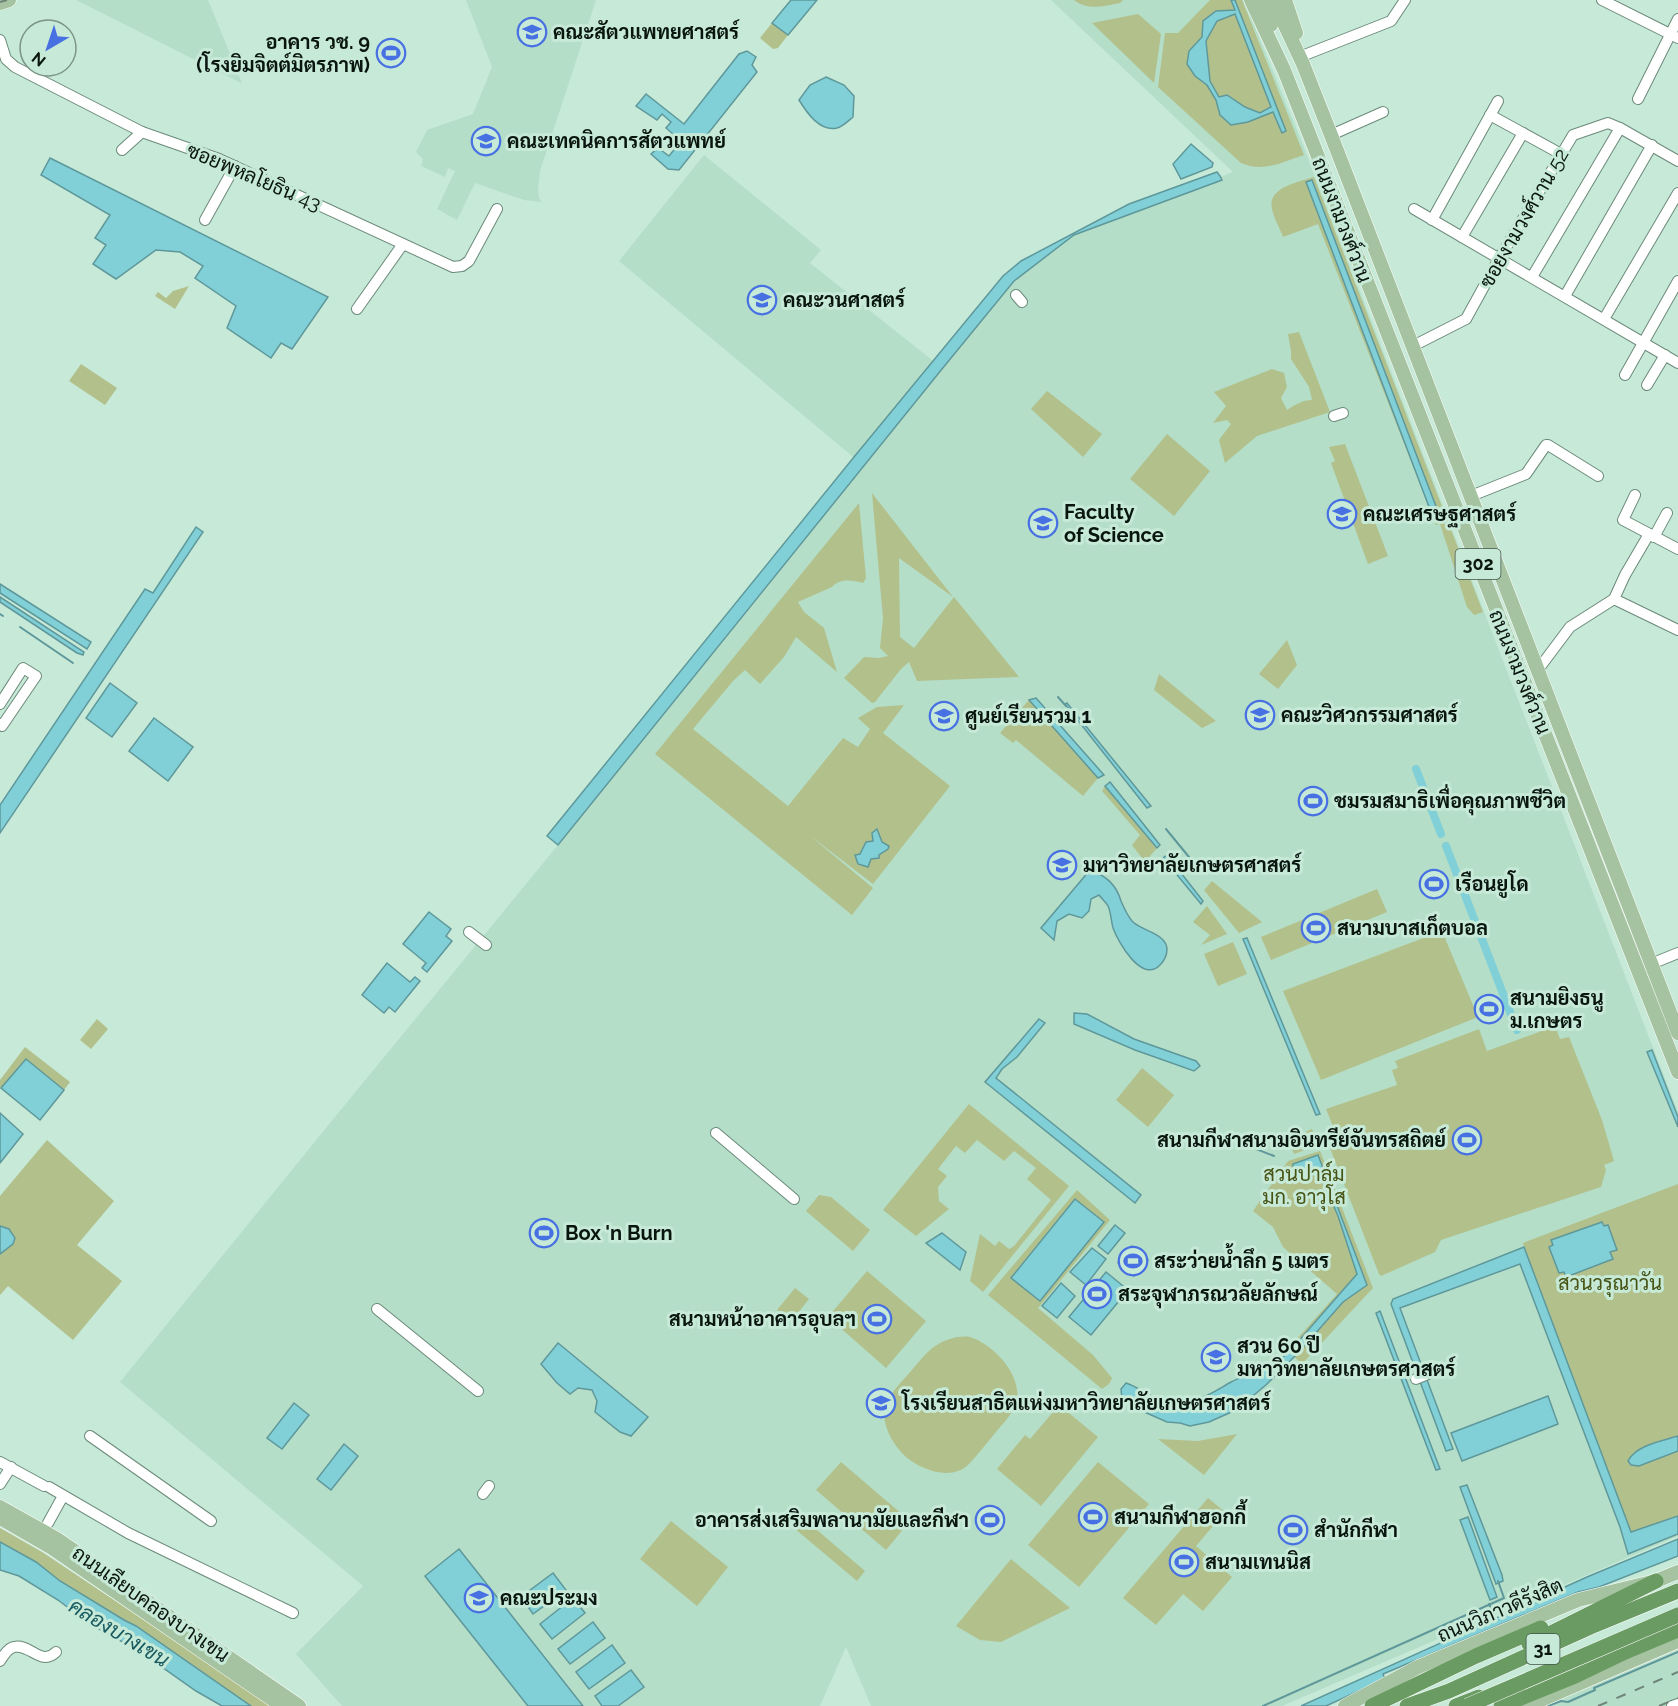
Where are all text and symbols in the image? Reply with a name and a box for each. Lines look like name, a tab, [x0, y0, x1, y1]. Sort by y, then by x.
school or university icon: คณะสัตวแพทยศาสตร์	[516, 16, 548, 48]
north arrow	[18, 18, 78, 78]
place label: คณะสัตวแพทยศาสตร์	[553, 19, 740, 44]
place label: อาคาร วช. 9 (โรงยิมจิตต์มิตรภาพ)	[196, 30, 370, 77]
sports icon: อาคาร วช. 9 (โรงยิมจิตต์มิตรภาพ)	[375, 37, 407, 69]
text: N	[28, 48, 50, 70]
school or university icon: คณะเทคนิคการสัตวแพทย์	[470, 125, 502, 157]
place label: คณะเทคนิคการสัตวแพทย์	[507, 128, 727, 153]
street label: ซอยพหลโยธิน 43	[183, 137, 325, 216]
street label: ซอยงามวงศ์วาน 52	[1473, 143, 1574, 292]
street label: ถนนงามวงศ์วาน	[1307, 153, 1379, 286]
school or university icon: คณะวนศาสตร์	[746, 284, 778, 316]
place label: คณะวนศาสตร์	[783, 287, 906, 312]
school or university icon: คณะเศรษฐศาสตร์	[1326, 498, 1358, 530]
place label: Faculty of Science	[1064, 500, 1164, 547]
place label: คณะเศรษฐศาสตร์	[1363, 501, 1518, 528]
school or university icon: Faculty of Science	[1027, 507, 1059, 539]
road number: 302	[1456, 549, 1500, 579]
street label: ถนนงามวงศ์วาน	[1484, 605, 1558, 738]
school or university icon: คณะวิศวกรรมศาสตร์	[1244, 699, 1276, 731]
school or university icon: ศูนย์เรียนรวม 1	[928, 700, 960, 732]
place label: คณะวิศวกรรมศาสตร์	[1281, 702, 1459, 727]
place label: ศูนย์เรียนรวม 1	[965, 703, 1091, 730]
place label: ชมรมสมาธิเพื่อคุณภาพชีวิต	[1334, 784, 1566, 816]
sports icon: ชมรมสมาธิเพื่อคุณภาพชีวิต	[1297, 785, 1329, 817]
school or university icon: มหาวิทยาลัยเกษตรศาสตร์	[1046, 849, 1078, 881]
place label: มหาวิทยาลัยเกษตรศาสตร์	[1083, 852, 1303, 877]
sports icon: เรือนยูโด	[1418, 868, 1450, 900]
place label: เรือนยูโด	[1455, 870, 1529, 898]
sports icon: สนามบาสเก็ตบอล	[1300, 912, 1332, 944]
place label: สนามบาสเก็ตบอล	[1337, 914, 1488, 940]
place label: สนามยิงธนู ม.เกษตร	[1510, 986, 1604, 1033]
sports icon: สนามยิงธนู ม.เกษตร	[1473, 993, 1505, 1025]
sports icon: สนามกีฬาสนามอินทรีย์จันทรสถิตย์	[1451, 1124, 1483, 1156]
place label: สนามกีฬาสนามอินทรีย์จันทรสถิตย์	[1157, 1127, 1447, 1152]
park label: สวนปาล์ม มก. อาวุโส	[1262, 1160, 1346, 1211]
sports icon: Box 'n Burn	[528, 1217, 560, 1249]
place label: Box 'n Burn	[565, 1221, 673, 1245]
place label: สระว่ายน้ำลึก 5 เมตร	[1154, 1243, 1329, 1273]
sports icon: สระว่ายน้ำลึก 5 เมตร	[1117, 1245, 1149, 1277]
park label: สวนวรุณาวัน	[1558, 1271, 1662, 1297]
sports icon: สระจุฬาภรณวลัยลักษณ์	[1081, 1278, 1113, 1310]
place label: สระจุฬาภรณวลัยลักษณ์	[1118, 1281, 1319, 1309]
sports icon: สนามหน้าอาคารอุบลฯ	[861, 1303, 893, 1335]
place label: สนามหน้าอาคารอุบลฯ	[669, 1306, 856, 1334]
place label: สวน 60 ปี มหาวิทยาลัยเกษตรศาสตร์	[1237, 1334, 1457, 1381]
school or university icon: สวน 60 ปี มหาวิทยาลัยเกษตรศาสตร์	[1200, 1341, 1232, 1373]
school or university icon: โรงเรียนสาธิตแห่งมหาวิทยาลัยเกษตรศาสตร์	[865, 1387, 897, 1419]
place label: โรงเรียนสาธิตแห่งมหาวิทยาลัยเกษตรศาสตร์	[901, 1389, 1272, 1415]
place label: สนามกีฬาฮอกกี้	[1114, 1499, 1248, 1529]
sports icon: สนามกีฬาฮอกกี้	[1077, 1501, 1109, 1533]
sports icon: อาคารส่งเสริมพลานามัยและกีฬา	[974, 1504, 1006, 1536]
place label: อาคารส่งเสริมพลานามัยและกีฬา	[695, 1507, 969, 1532]
sports icon: สำนักกีฬา	[1277, 1514, 1309, 1546]
place label: สำนักกีฬา	[1314, 1517, 1398, 1542]
street label: ถนนเลียบคลองบางเขน	[68, 1541, 234, 1667]
sports icon: สนามเทนนิส	[1168, 1546, 1200, 1578]
place label: สนามเทนนิส	[1205, 1550, 1311, 1574]
street label: ถนนวิภาวดีรังสิต	[1433, 1572, 1566, 1647]
school or university icon: คณะประมง	[463, 1582, 495, 1614]
place label: คณะประมง	[500, 1586, 598, 1610]
water label: คลองบางเขน	[64, 1593, 174, 1673]
road number: 31	[1526, 1634, 1560, 1664]

